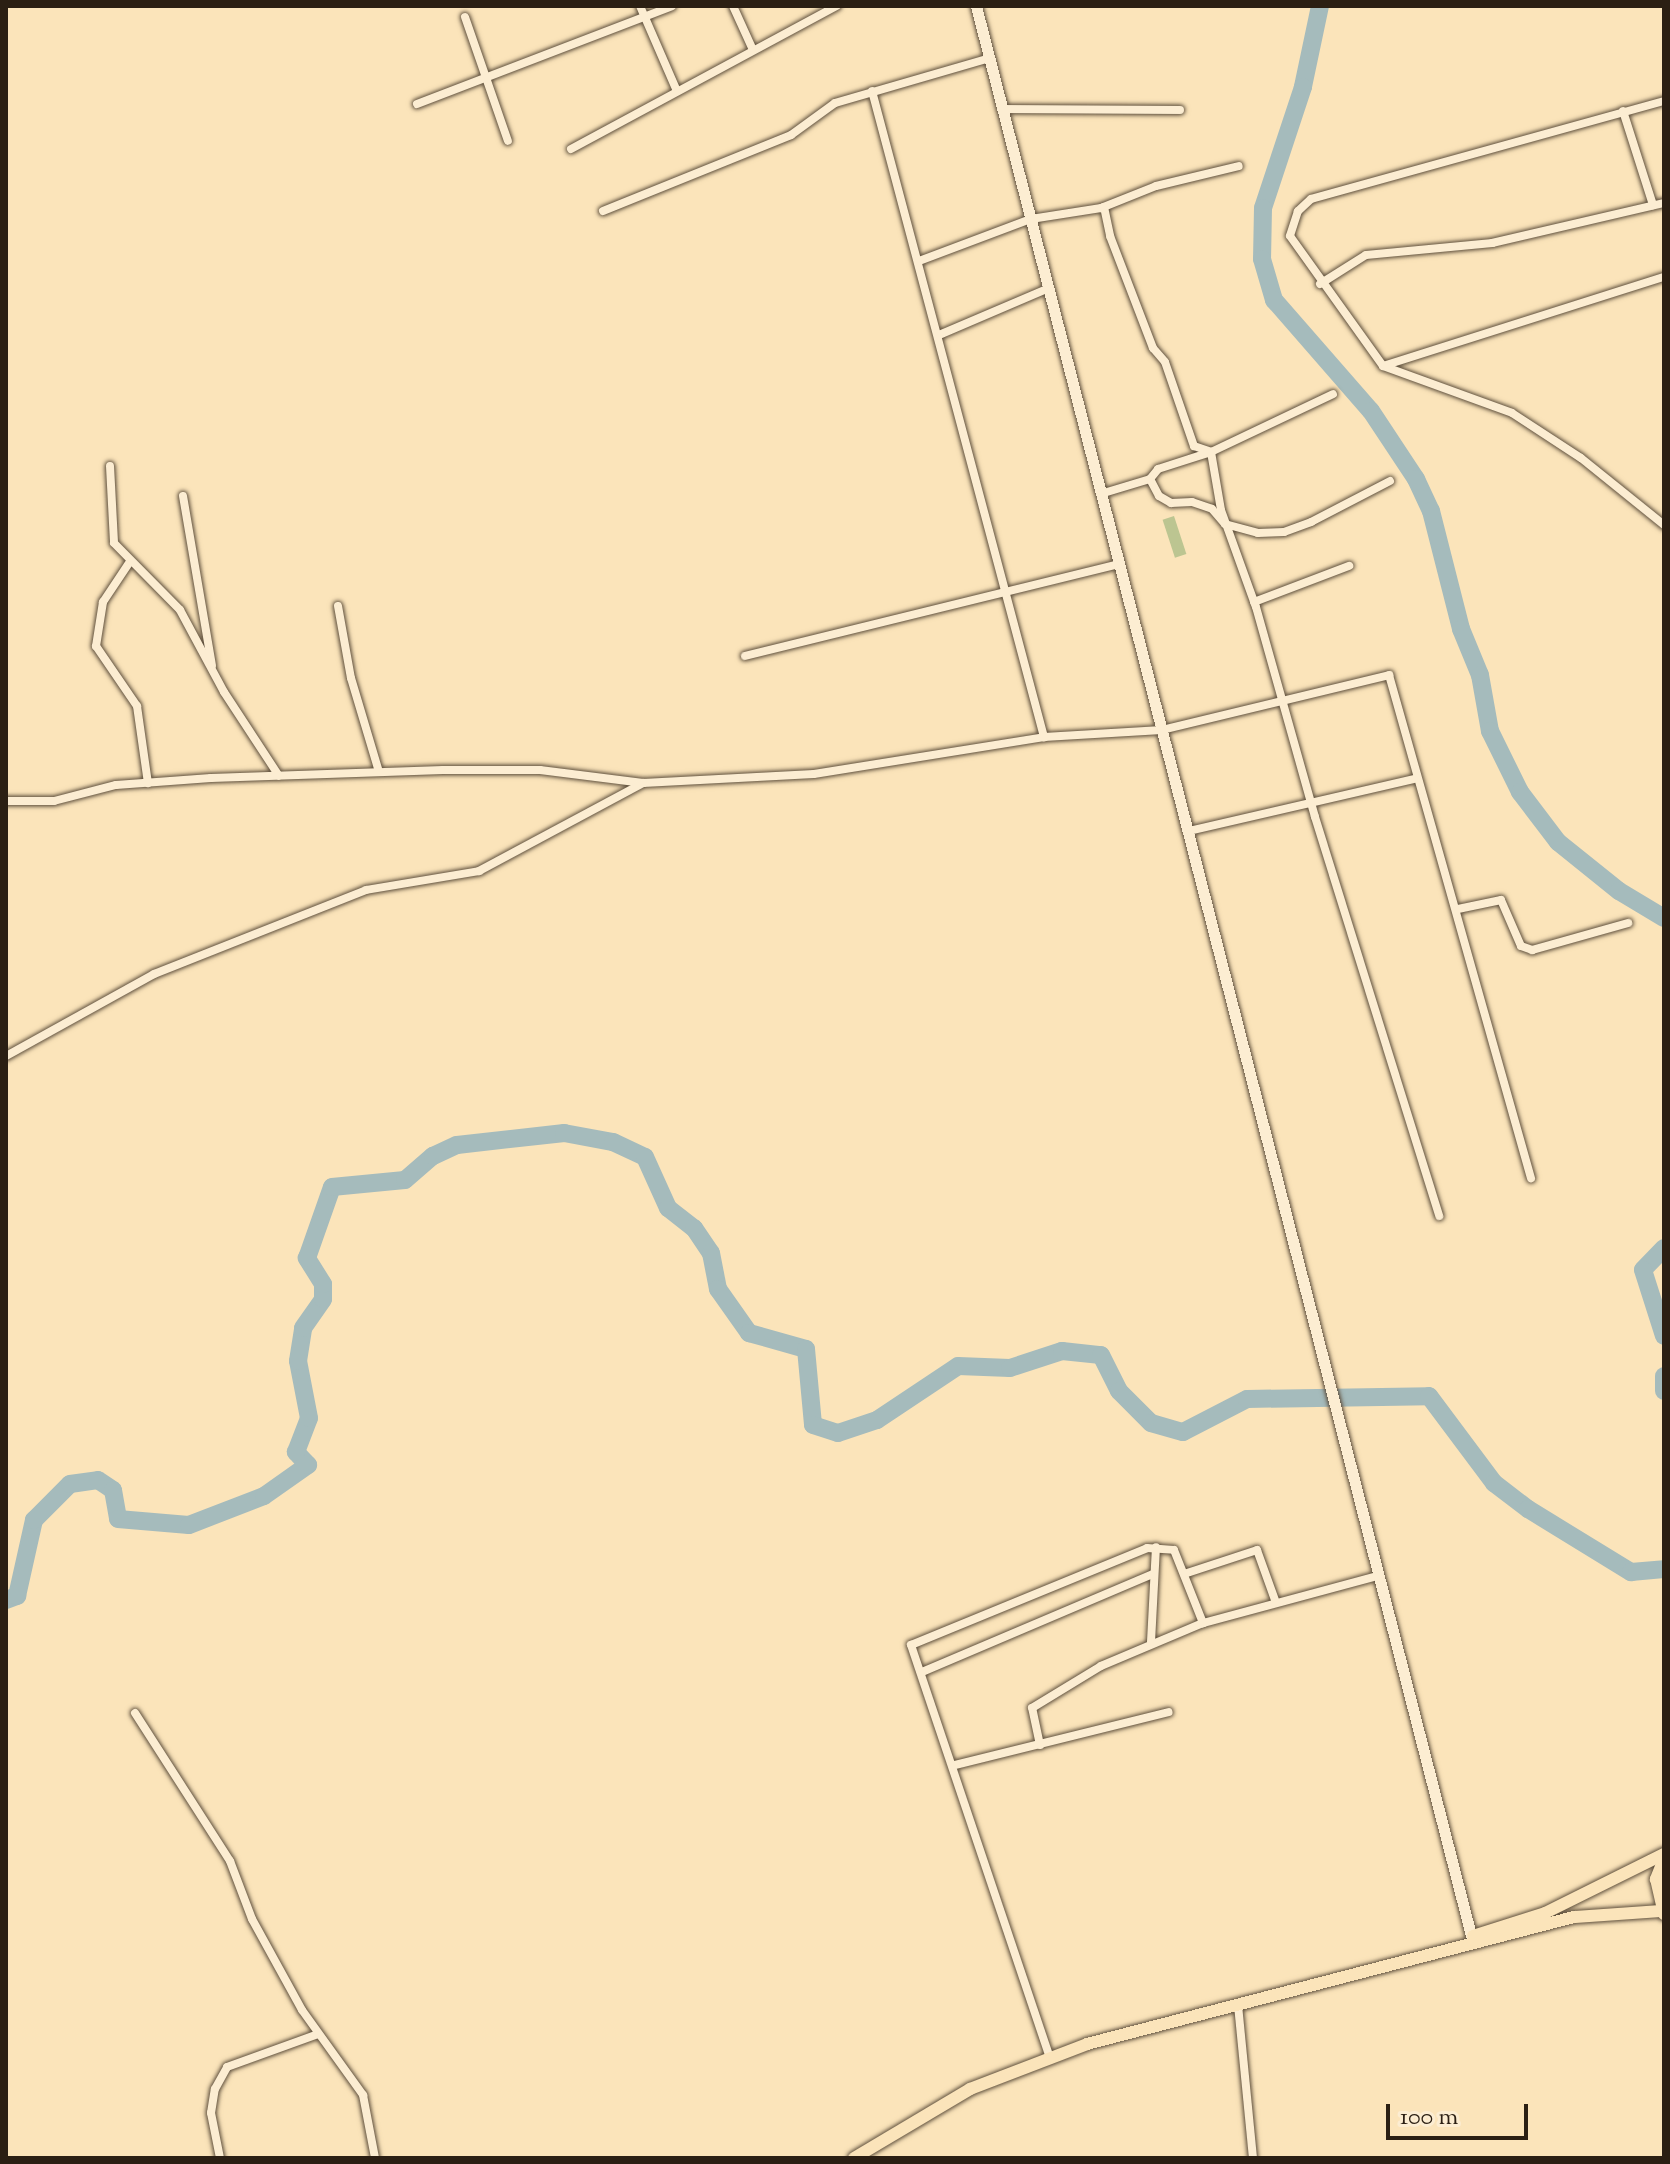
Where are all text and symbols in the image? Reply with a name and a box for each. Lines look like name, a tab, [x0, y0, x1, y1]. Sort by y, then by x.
scale bar	[1390, 2088, 1532, 2138]
text: 100 m	[1400, 2101, 1458, 2135]

